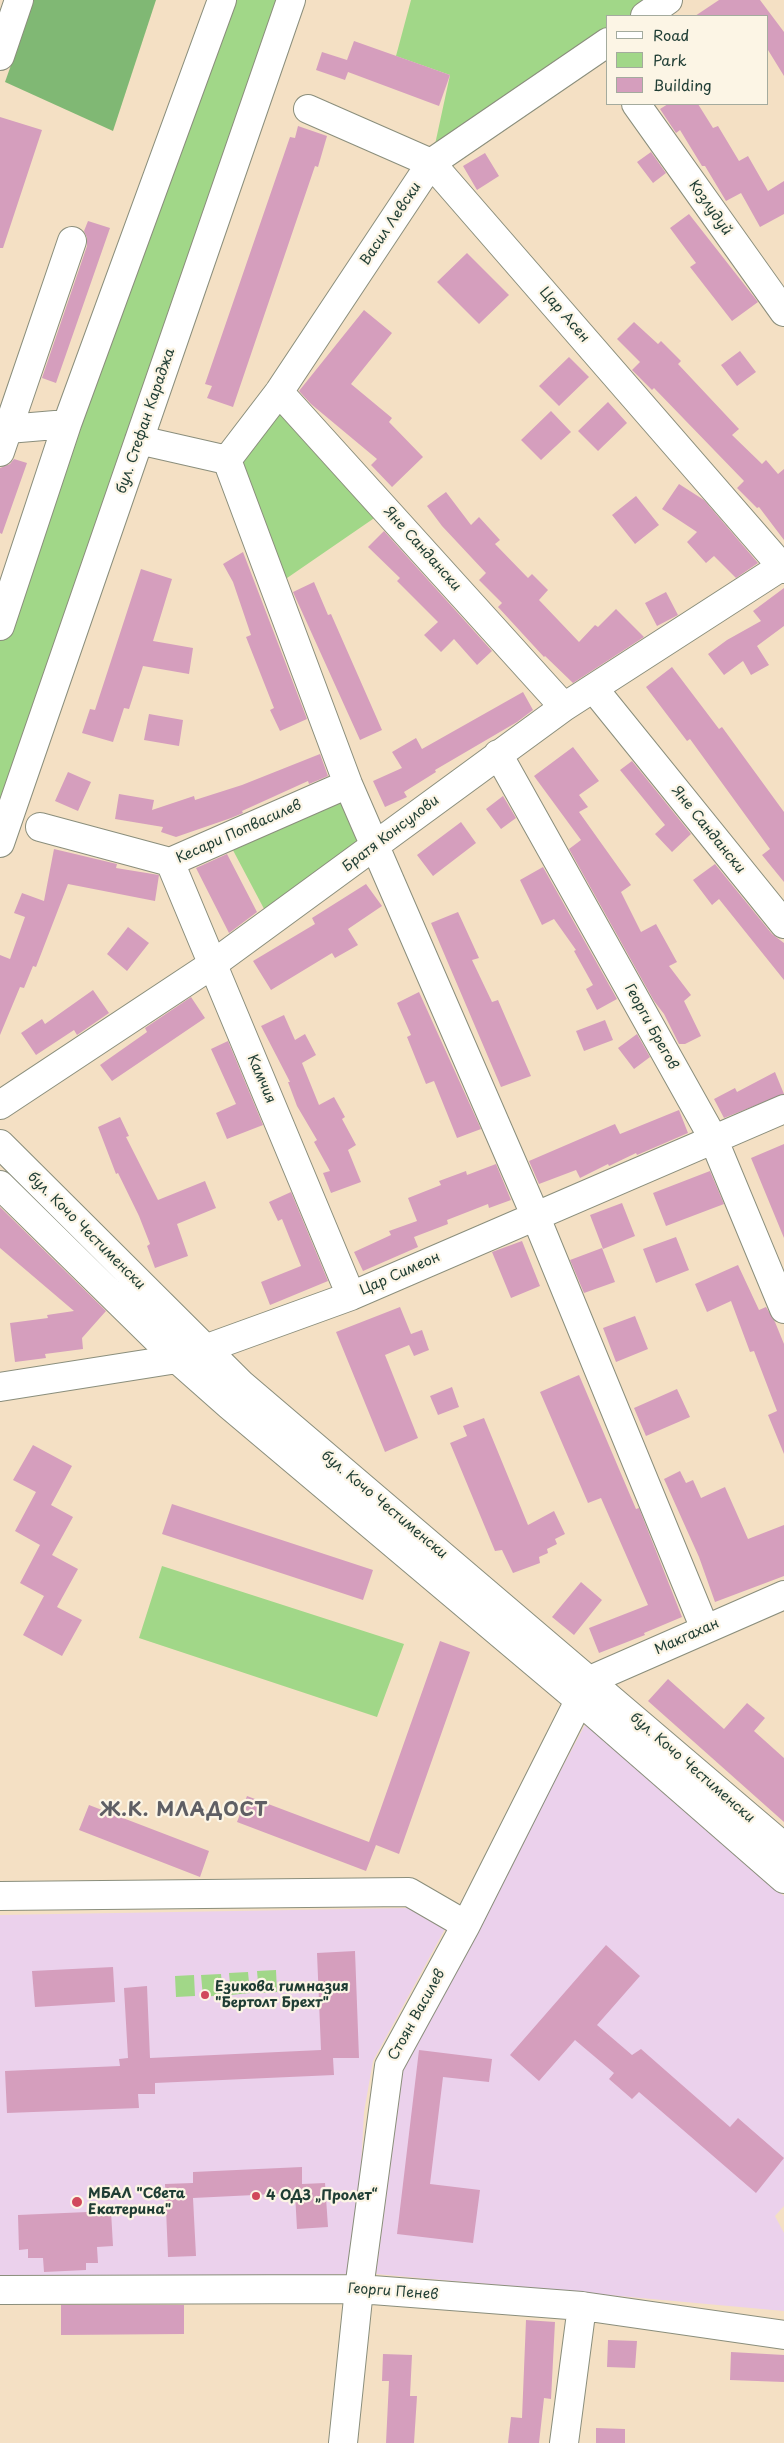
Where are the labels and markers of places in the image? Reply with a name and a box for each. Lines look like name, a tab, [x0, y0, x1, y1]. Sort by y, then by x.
place label: Езикова гимназия "Бертолт Брехт"	[215, 1979, 349, 2011]
marker: Езикова гимназия "Бертолт Брехт"	[199, 1989, 211, 2001]
place label: МБАЛ "Света Екатерина"	[88, 2186, 185, 2218]
place label: 4 ОДЗ „Пролет“	[266, 2188, 378, 2204]
marker: 4 ОДЗ „Пролет“	[250, 2190, 262, 2202]
marker: МБАЛ "Света Екатерина"	[70, 2195, 84, 2209]

